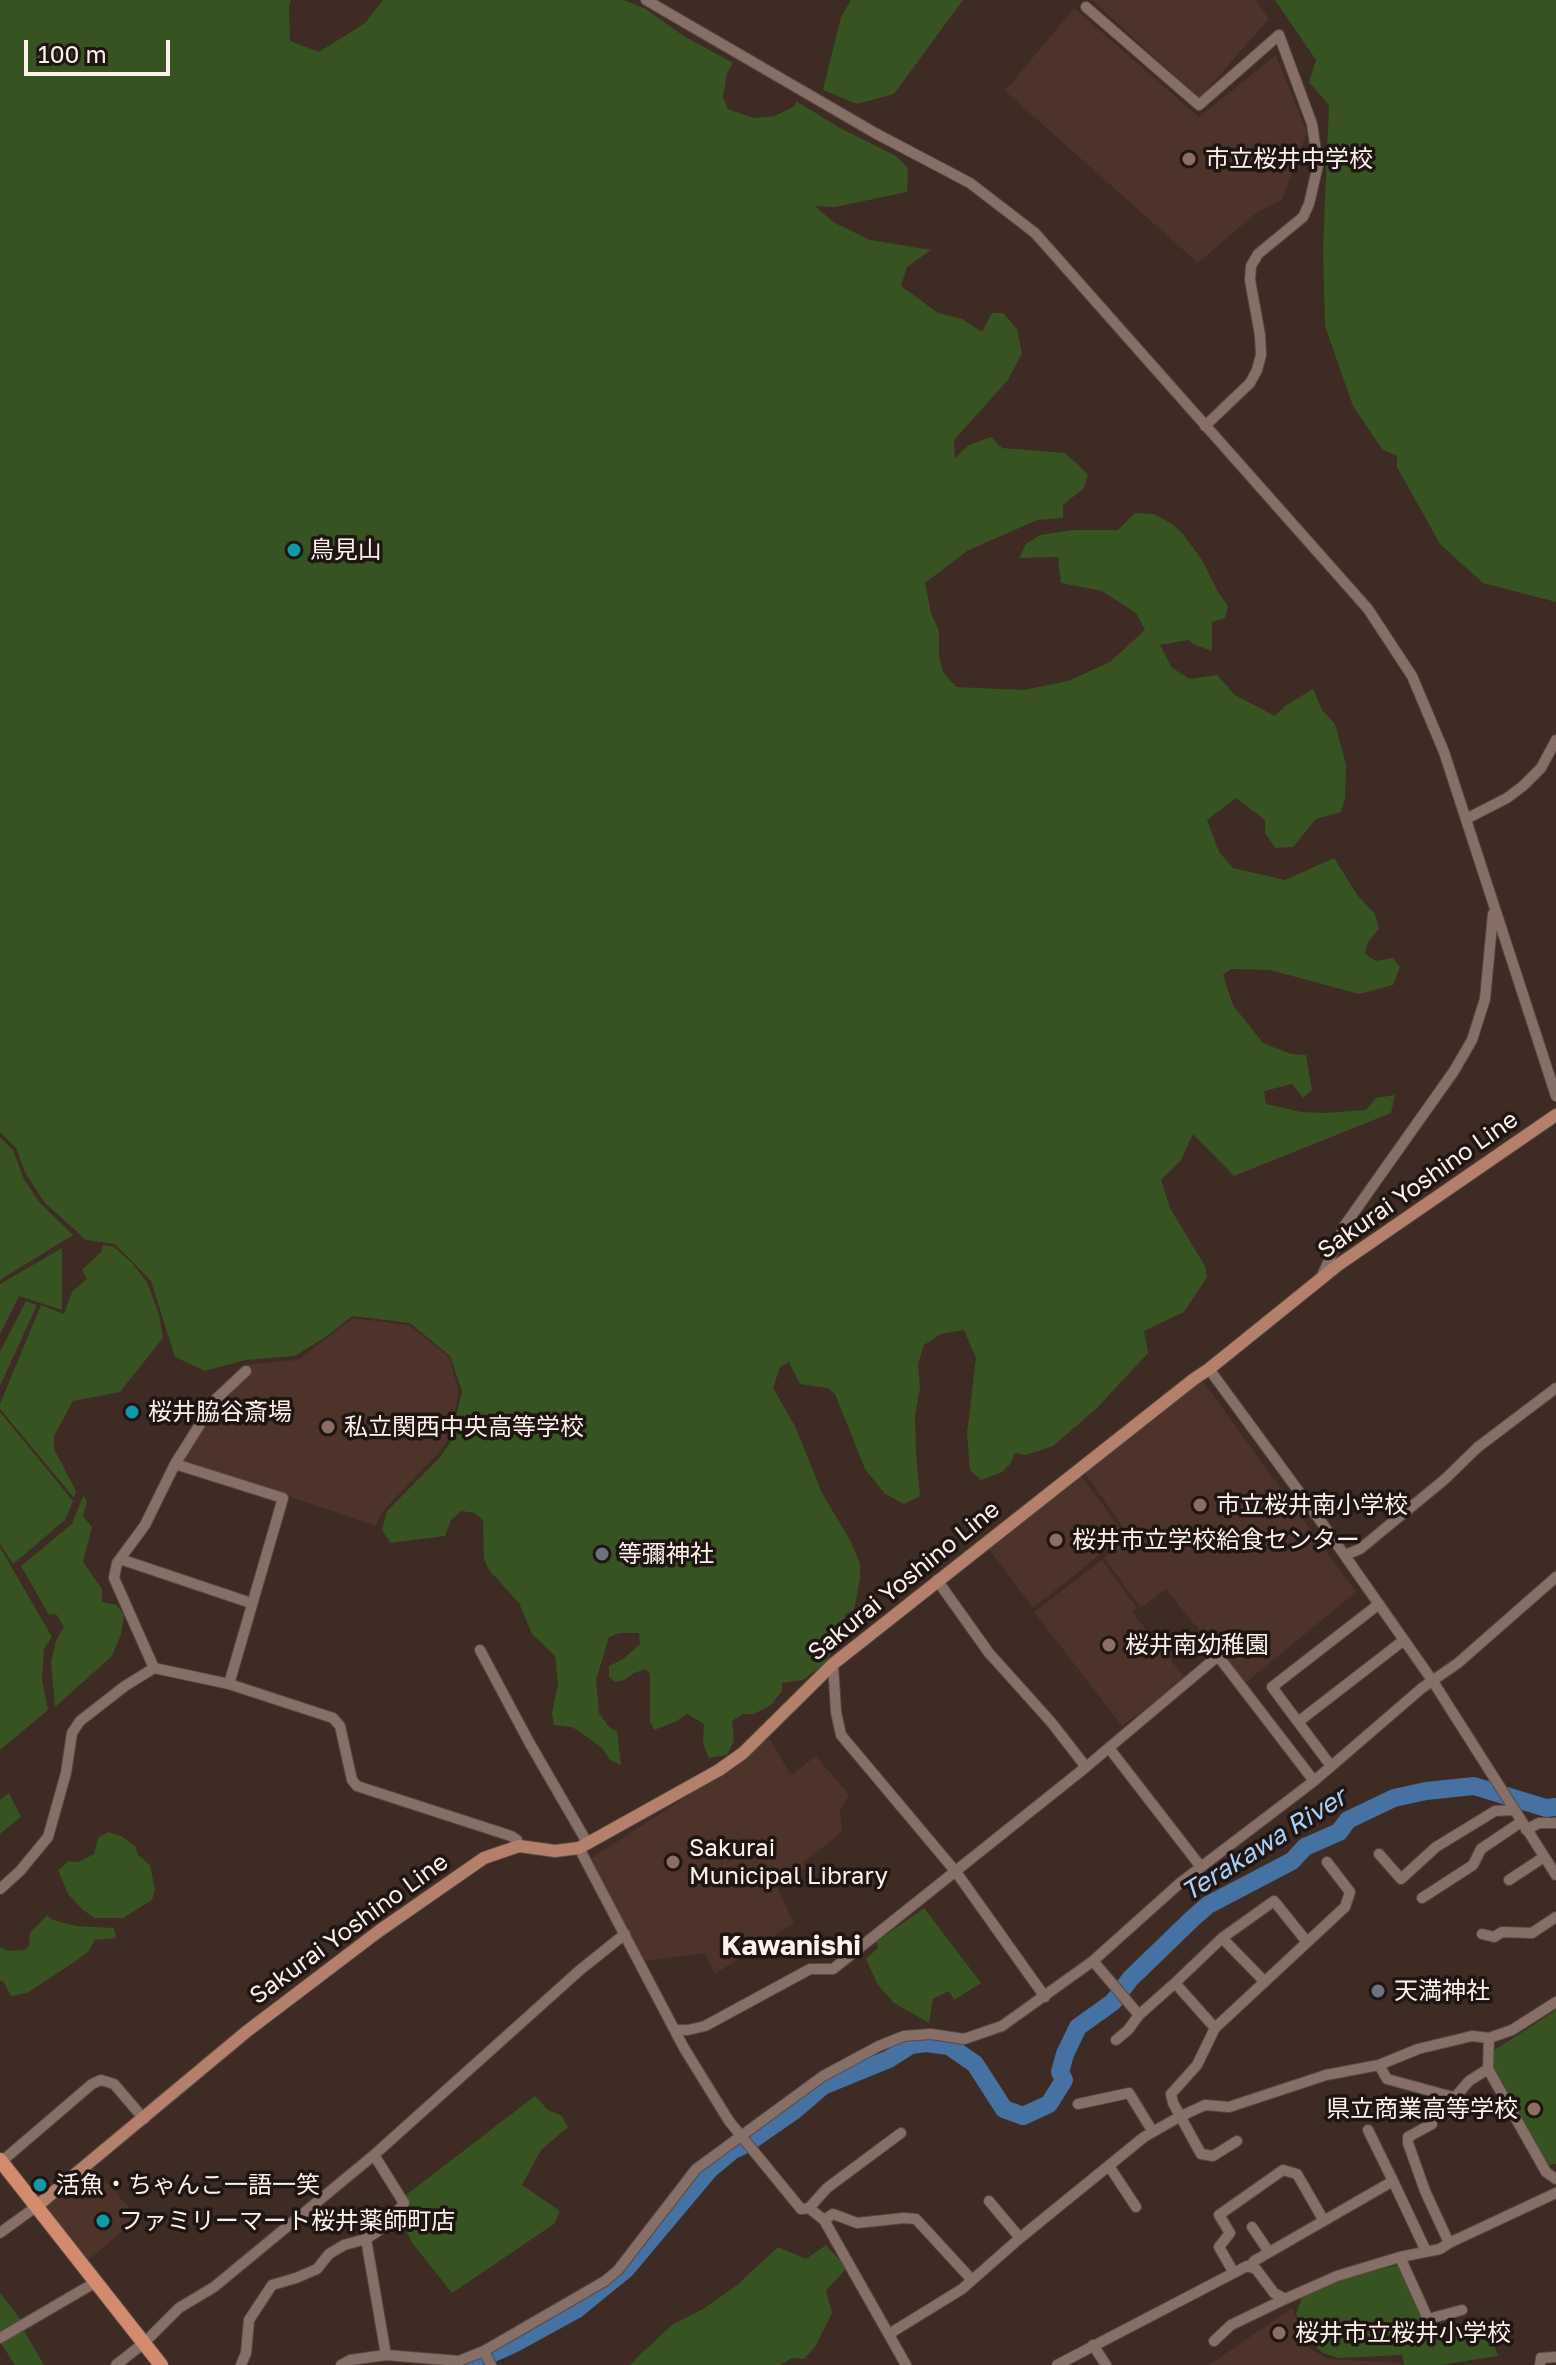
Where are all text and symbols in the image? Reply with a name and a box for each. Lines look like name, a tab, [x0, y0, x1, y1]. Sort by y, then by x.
scale bar	[28, 24, 174, 74]
text: 100 m	[38, 39, 107, 68]
place label: 市立桜井中学校	[1205, 145, 1373, 173]
marker: 市立桜井中学校	[1180, 150, 1198, 168]
place label: 鳥見山	[310, 536, 382, 564]
marker: 鳥見山	[285, 541, 303, 559]
street label: Sakurai Yoshino Line	[1312, 1105, 1524, 1265]
place label: 桜井脇谷斎場	[148, 1398, 292, 1426]
marker: 桜井脇谷斎場	[123, 1403, 141, 1421]
place label: 私立関西中央高等学校	[344, 1413, 584, 1441]
marker: 私立関西中央高等学校	[319, 1418, 337, 1436]
place label: 市立桜井南小学校	[1216, 1491, 1408, 1519]
street label: Sakurai Yoshino Line	[803, 1495, 1005, 1667]
marker: 市立桜井南小学校	[1191, 1496, 1209, 1514]
place label: 桜井市立学校給食センター	[1072, 1526, 1360, 1554]
marker: 桜井市立学校給食センター	[1047, 1531, 1065, 1549]
place label: 等彌神社	[618, 1540, 714, 1568]
marker: 等彌神社	[593, 1545, 611, 1563]
place label: 桜井南幼稚園	[1125, 1631, 1269, 1659]
marker: 桜井南幼稚園	[1100, 1636, 1118, 1654]
water label: Terakawa River	[1176, 1782, 1352, 1908]
place label: Sakurai Municipal Library	[689, 1834, 888, 1890]
street label: Sakurai Yoshino Line	[244, 1847, 454, 2011]
marker: Sakurai Municipal Library	[664, 1853, 682, 1871]
district label: Kawanishi	[721, 1929, 861, 1963]
place label: 天満神社	[1394, 1977, 1490, 2005]
marker: 天満神社	[1369, 1982, 1387, 2000]
place label: 県立商業高等学校	[1326, 2095, 1518, 2123]
marker: 県立商業高等学校	[1525, 2100, 1543, 2118]
place label: 活魚・ちゃんこ一語一笑	[56, 2171, 320, 2199]
marker: 活魚・ちゃんこ一語一笑	[31, 2176, 49, 2194]
place label: ファミリーマート桜井薬師町店	[119, 2207, 455, 2235]
marker: ファミリーマート桜井薬師町店	[94, 2212, 112, 2230]
place label: 桜井市立桜井小学校	[1295, 2319, 1511, 2347]
marker: 桜井市立桜井小学校	[1270, 2324, 1288, 2342]

